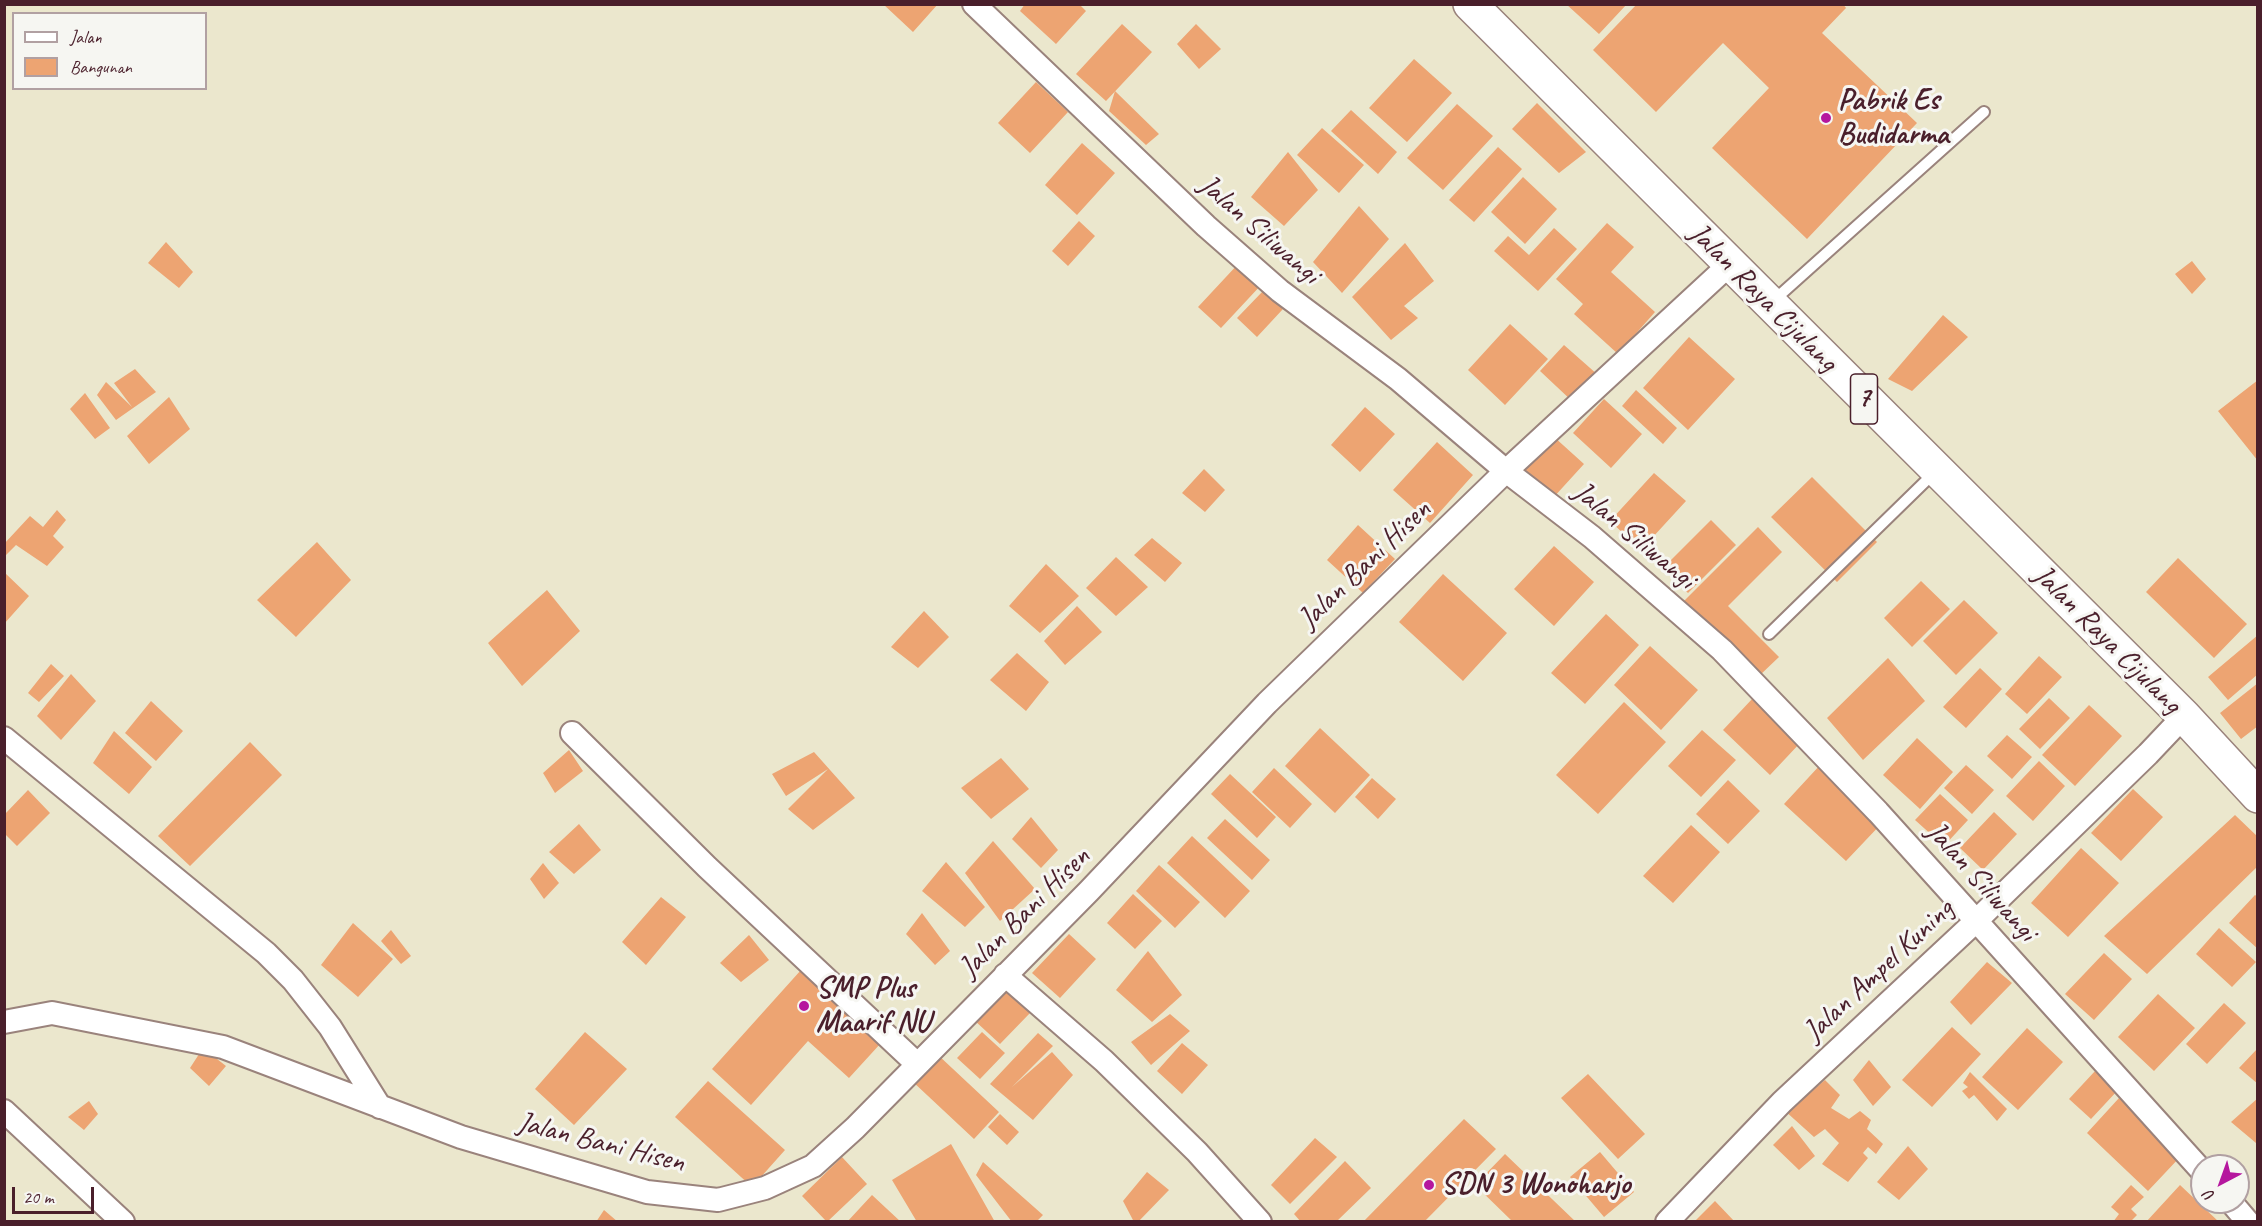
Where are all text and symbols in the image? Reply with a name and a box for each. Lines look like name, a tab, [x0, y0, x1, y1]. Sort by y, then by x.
legend	[12, 12, 207, 90]
text: Jalan	[70, 26, 102, 48]
text: Bangunan	[70, 56, 132, 78]
place label: Pabrik Es Budidarma	[1838, 83, 1949, 154]
marker: Pabrik Es Budidarma	[1819, 111, 1833, 125]
street label: Jalan Siliwangi	[1191, 167, 1327, 293]
street label: Jalan Raya Cijulang	[1681, 216, 1845, 380]
road number: 7	[1850, 374, 1878, 424]
street label: Jalan Siliwangi	[1565, 474, 1703, 598]
street label: Jalan Bani Hisen	[1291, 493, 1439, 637]
street label: Jalan Raya Cijulang	[2025, 558, 2189, 722]
street label: Jalan Siliwangi	[1918, 815, 2044, 949]
street label: Jalan Bani Hisen	[952, 840, 1098, 986]
street label: Jalan Ampel Kuning	[1796, 892, 1962, 1050]
place label: SMP Plus Maarif NU	[816, 971, 930, 1042]
marker: SMP Plus Maarif NU	[797, 999, 811, 1013]
street label: Jalan Bani Hisen	[514, 1105, 688, 1181]
north arrow	[2190, 1154, 2250, 1214]
place label: SDN 3 Wonoharjo	[1441, 1167, 1630, 1203]
scale bar	[15, 1175, 98, 1213]
marker: SDN 3 Wonoharjo	[1422, 1178, 1436, 1192]
text: 20 m	[23, 1186, 54, 1208]
text: U	[2200, 1186, 2219, 1206]

